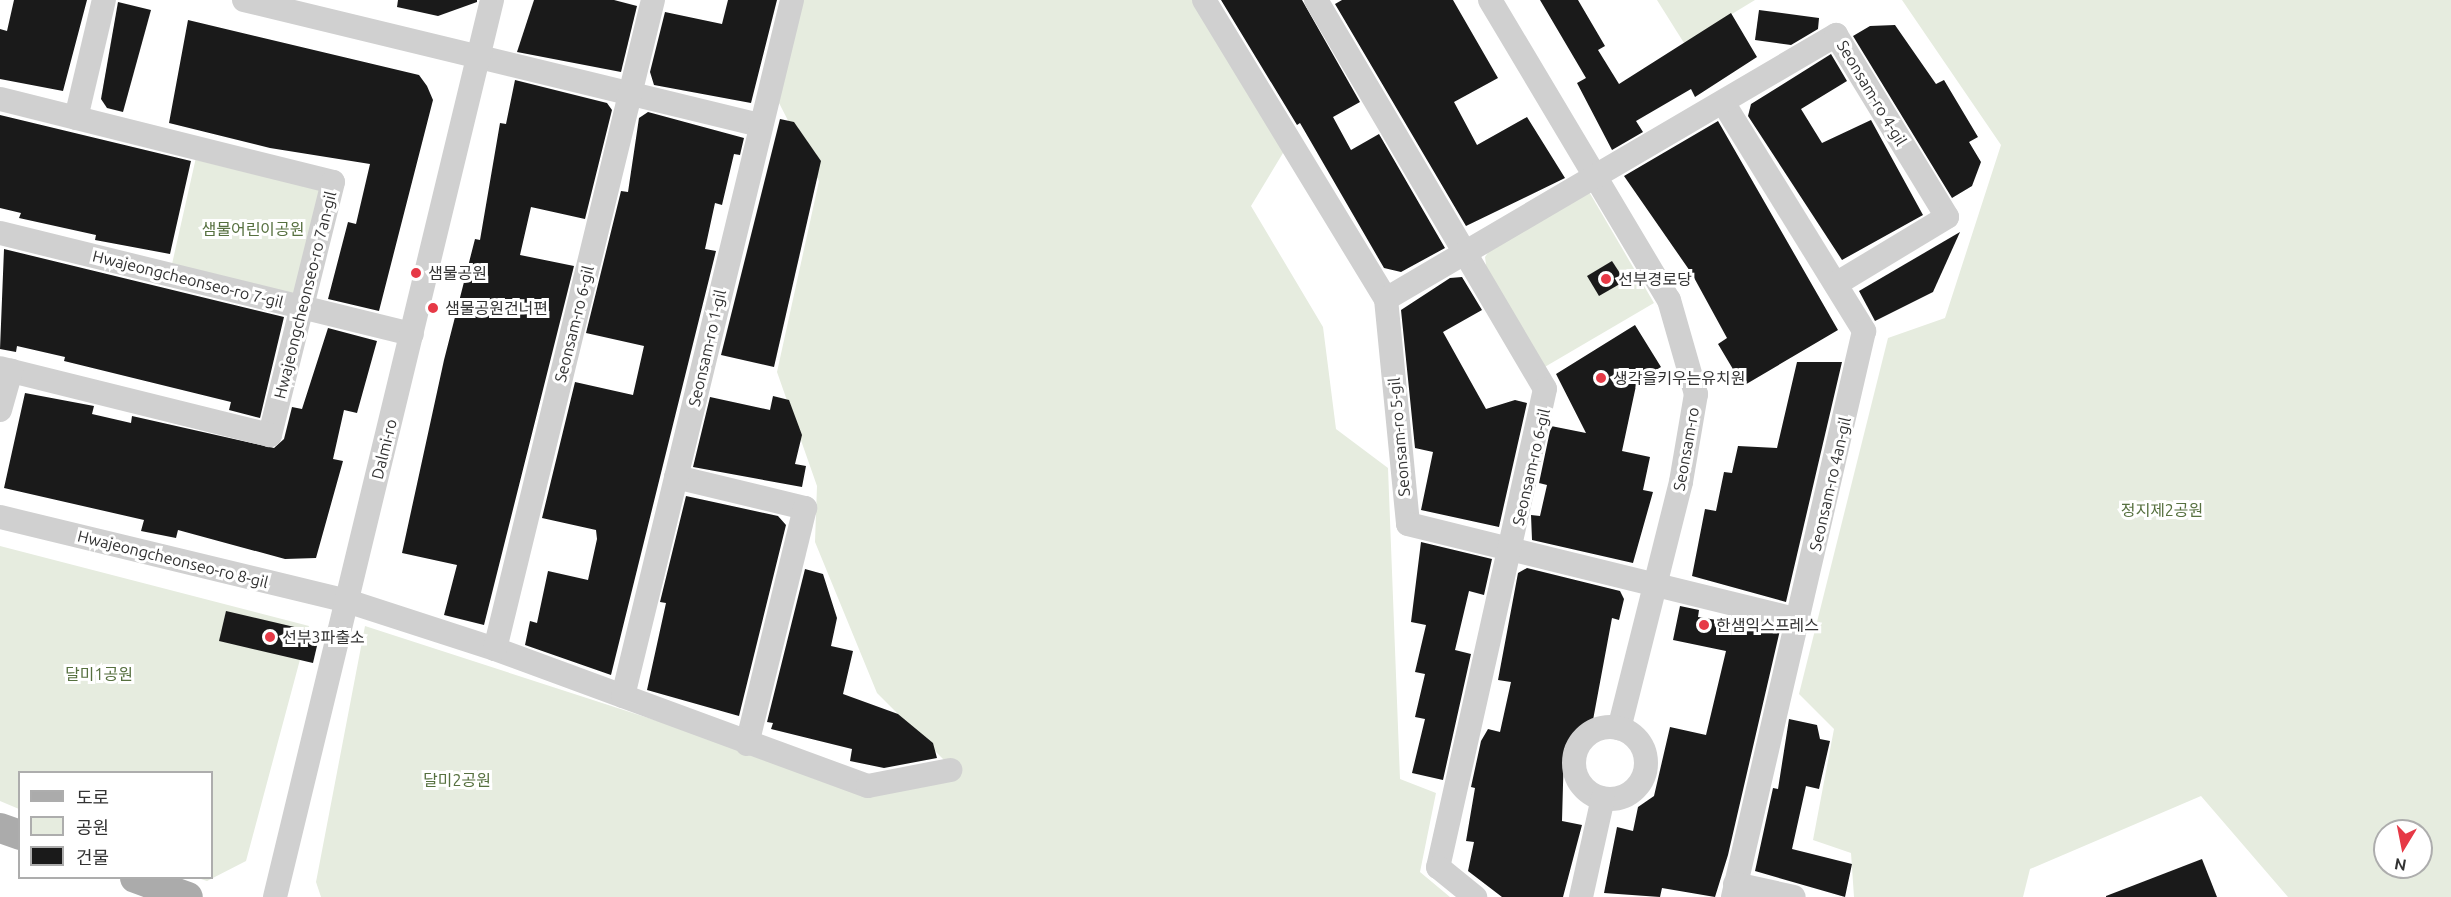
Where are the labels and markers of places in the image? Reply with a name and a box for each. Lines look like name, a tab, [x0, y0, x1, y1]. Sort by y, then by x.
place label: 샘물공원	[428, 263, 487, 283]
marker: 샘물공원	[409, 266, 423, 280]
place label: 선부경로당	[1618, 269, 1692, 289]
marker: 선부경로당	[1599, 272, 1613, 286]
place label: 샘물공원건너편	[445, 298, 548, 318]
marker: 샘물공원건너편	[426, 301, 440, 315]
place label: 생각을키우는유치원	[1613, 368, 1745, 388]
marker: 생각을키우는유치원	[1594, 371, 1608, 385]
place label: 한샘익스프레스	[1716, 615, 1819, 635]
marker: 한샘익스프레스	[1697, 618, 1711, 632]
place label: 선부3파출소	[282, 627, 365, 647]
marker: 선부3파출소	[263, 630, 277, 644]

